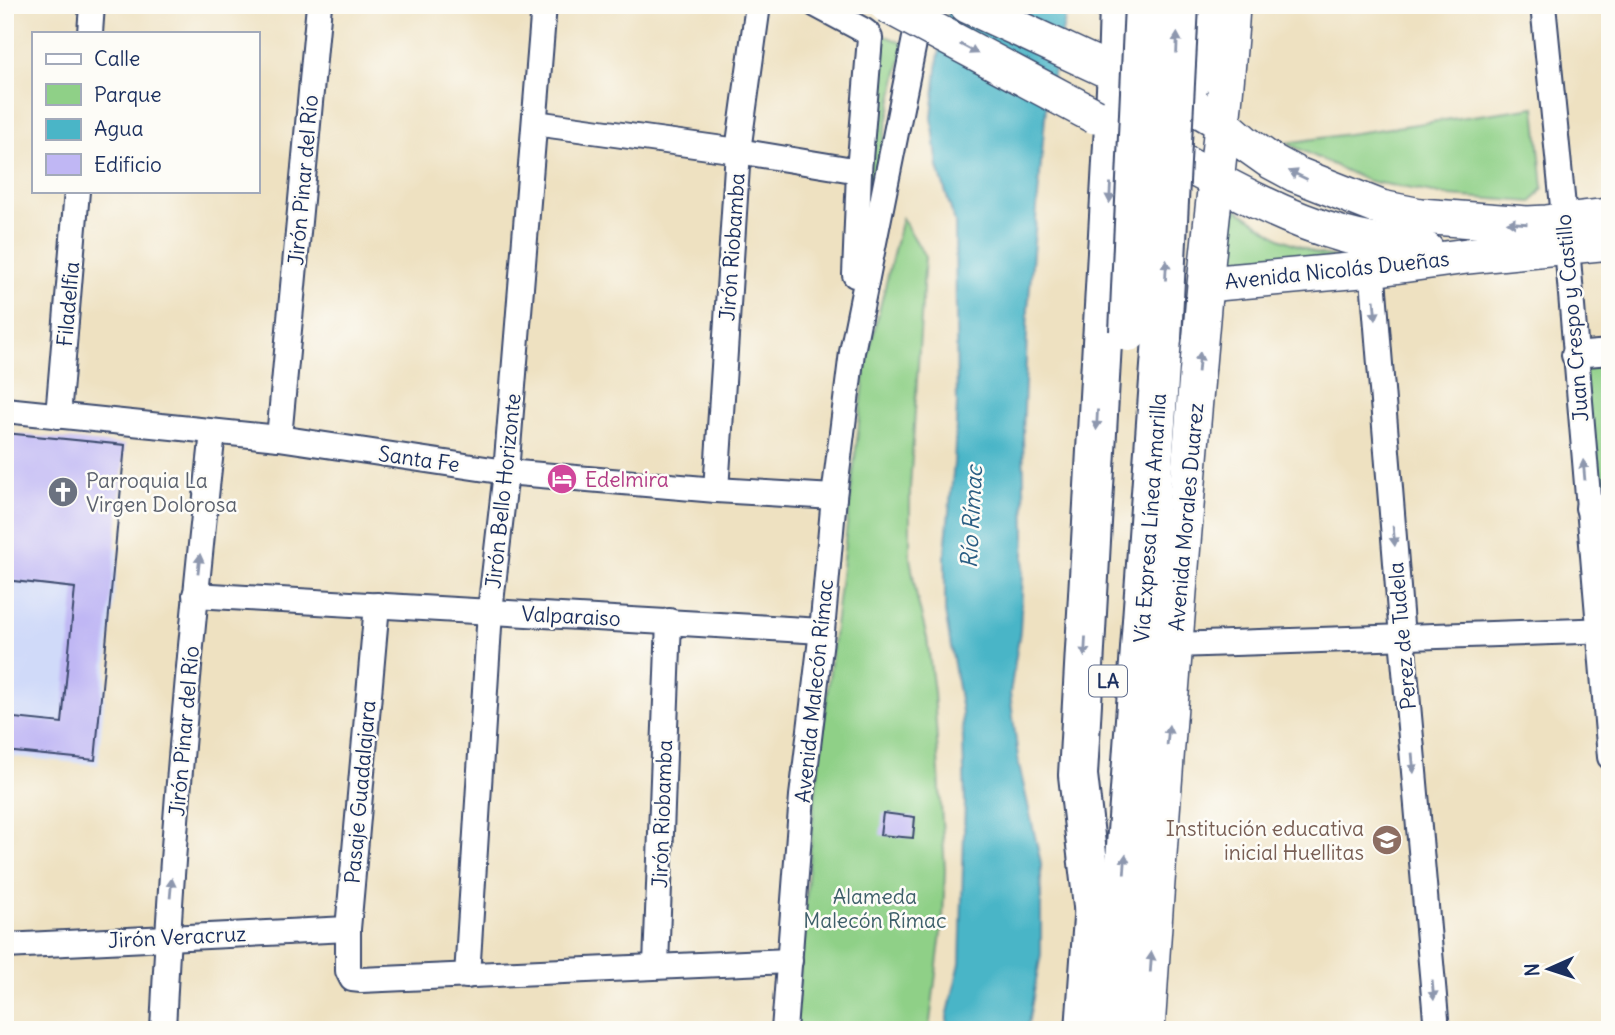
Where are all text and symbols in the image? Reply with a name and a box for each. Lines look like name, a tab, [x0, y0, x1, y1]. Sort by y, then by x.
legend	[32, 32, 259, 192]
one-way arrow	[1172, 32, 1183, 54]
one-way arrow	[959, 43, 979, 55]
text: Calle	[94, 45, 140, 72]
text: Parque	[94, 81, 162, 108]
street label: Jirón Pinar del Río	[282, 94, 324, 266]
text: Agua	[94, 115, 143, 142]
text: Edificio	[94, 151, 162, 178]
one-way arrow	[1287, 169, 1308, 180]
street label: Jirón Riobamba	[713, 172, 751, 322]
one-way arrow	[1104, 182, 1115, 204]
street label: Juan Crespo y Castillo	[1549, 213, 1595, 423]
one-way arrow	[1506, 217, 1528, 228]
street label: Avenida Nicolás Dueñas	[1223, 245, 1451, 295]
one-way arrow	[1160, 259, 1171, 281]
street label: Filadelfia	[51, 260, 85, 348]
one-way arrow	[1370, 299, 1381, 321]
one-way arrow	[1194, 350, 1205, 372]
street label: Jirón Bello Horizonte	[479, 392, 527, 590]
street label: Vía Expresa Línea Amarilla	[1128, 392, 1172, 644]
street label: Avenida Morales Duarez	[1163, 402, 1209, 632]
one-way arrow	[1092, 409, 1103, 431]
street label: Santa Fe	[377, 440, 461, 478]
one-way arrow	[1578, 459, 1589, 481]
hotel icon: Edelmira	[545, 462, 579, 496]
water label: Río Rímac	[954, 463, 988, 569]
place label: Edelmira	[585, 466, 669, 493]
place label: Parroquia La Virgen Dolorosa	[86, 467, 237, 518]
church icon: Parroquia La Virgen Dolorosa	[46, 475, 80, 509]
one-way arrow	[1389, 526, 1400, 548]
one-way arrow	[193, 553, 204, 575]
street label: Perez de Tudela	[1382, 561, 1422, 711]
street label: Avenida Malecón Rímac	[789, 578, 839, 804]
street label: Valparaiso	[521, 600, 621, 632]
one-way arrow	[1080, 636, 1091, 658]
street label: Jirón Pinar del Río	[163, 645, 205, 817]
road number: LA	[1089, 666, 1127, 696]
street label: Pasaje Guadalajara	[339, 699, 381, 885]
one-way arrow	[1163, 724, 1174, 746]
street label: Jirón Riobamba	[646, 739, 678, 889]
one-way arrow	[1408, 752, 1419, 774]
place label: Institución educativa inicial Huellitas	[1166, 815, 1364, 866]
school or university icon: Institución educativa inicial Huellitas	[1370, 823, 1404, 857]
one-way arrow	[1120, 853, 1131, 875]
one-way arrow	[166, 877, 177, 899]
park label: Alameda Malecón Rímac	[803, 883, 947, 934]
street label: Jirón Veracruz	[107, 920, 247, 954]
north arrow	[1514, 934, 1584, 1004]
one-way arrow	[1146, 950, 1157, 972]
text: N	[1520, 963, 1544, 977]
one-way arrow	[1428, 979, 1439, 1001]

